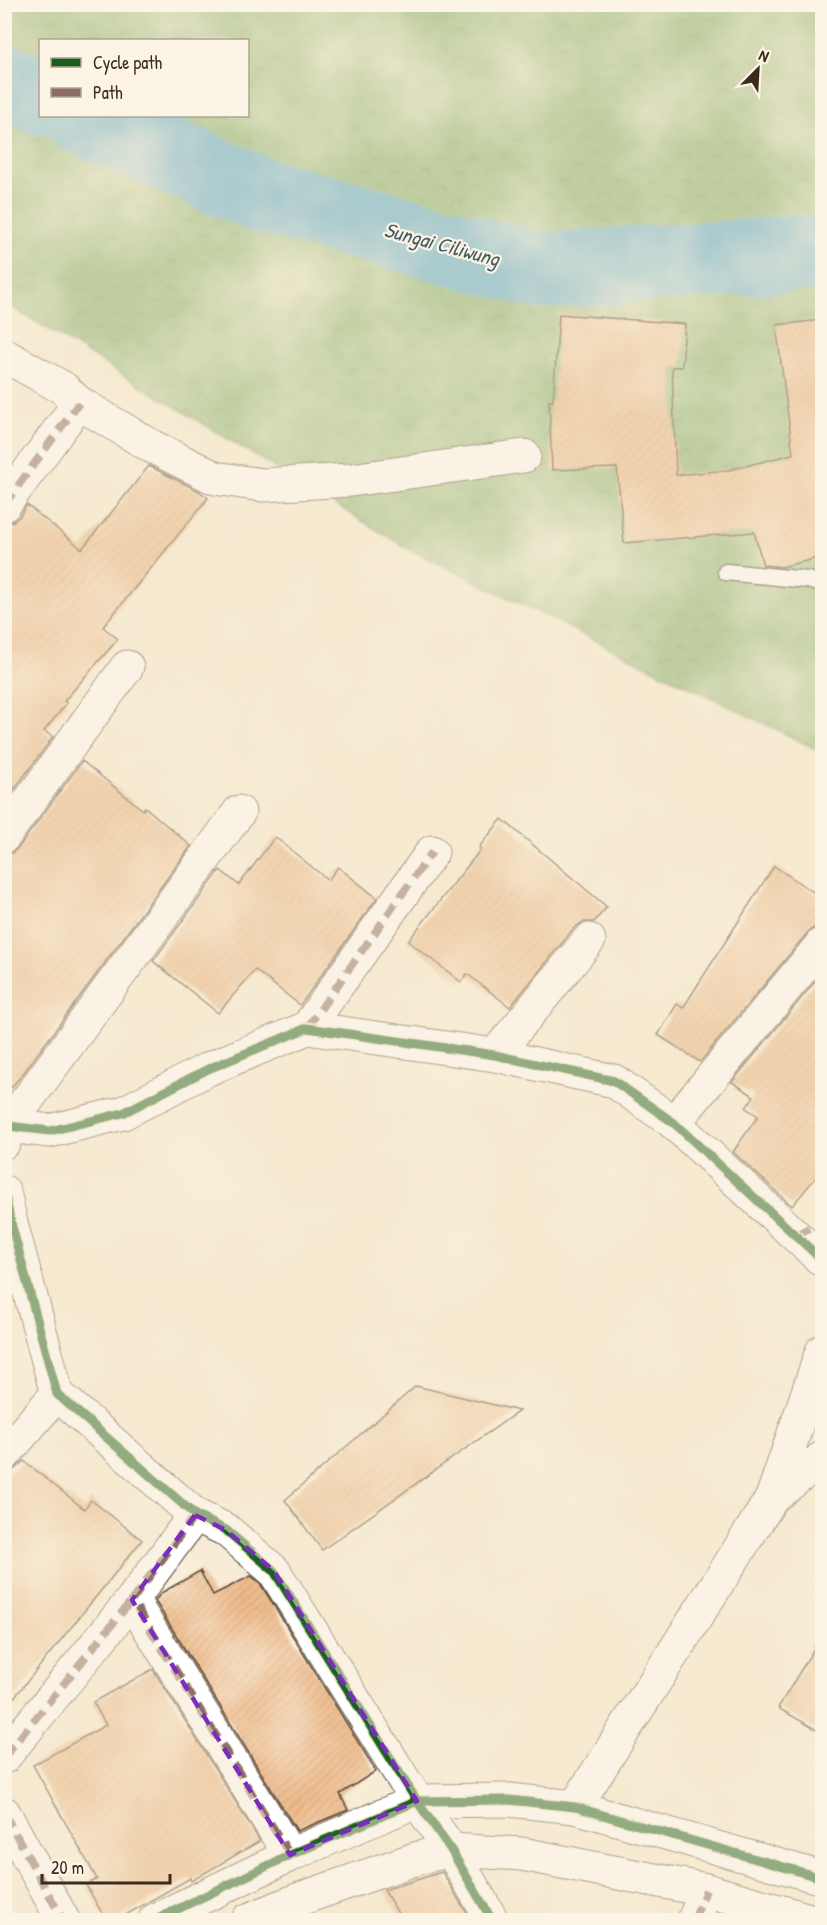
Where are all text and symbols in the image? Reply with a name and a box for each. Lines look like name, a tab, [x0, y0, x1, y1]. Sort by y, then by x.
legend	[39, 39, 249, 117]
north arrow	[728, 39, 788, 99]
text: N	[756, 44, 773, 67]
text: Cycle path	[93, 50, 163, 75]
text: Path	[93, 80, 123, 105]
water label: Sungai Ciliwung	[381, 215, 504, 274]
scale bar	[42, 1847, 170, 1885]
text: 20 m	[51, 1855, 84, 1880]

